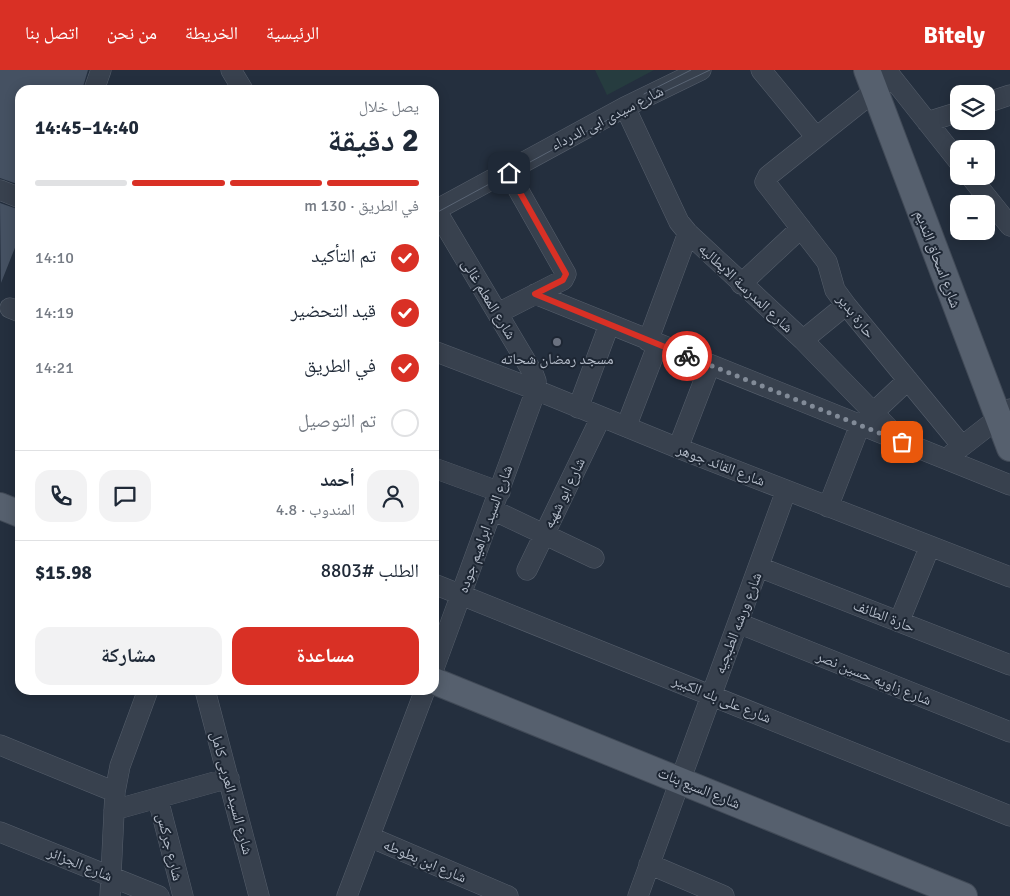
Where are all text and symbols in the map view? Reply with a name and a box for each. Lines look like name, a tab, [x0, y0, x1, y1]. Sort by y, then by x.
text: Bitely	[923, 20, 985, 50]
text: اتصل بنا	[25, 22, 79, 44]
text: من نحن	[107, 22, 157, 44]
text: الخريطة	[185, 22, 238, 44]
text: الرئيسية	[266, 22, 319, 44]
street label: شارع سيدى ابى الدرداء	[548, 82, 667, 155]
map controls	[950, 85, 995, 240]
button: layers	[950, 85, 995, 130]
text: يصل خلال	[359, 97, 419, 117]
text: 14:40–14:45	[35, 116, 139, 140]
text: 2 دقيقة	[327, 121, 419, 160]
button: +	[950, 140, 995, 185]
pin	[488, 152, 530, 194]
icon: home	[495, 159, 523, 187]
button: −	[950, 195, 995, 240]
text: في الطريق · 130 m	[304, 196, 419, 216]
street label: شارع اسحاق النديم	[910, 208, 965, 311]
street label: شارع المدرسة الايطاليه	[694, 240, 797, 337]
text: تم التأكيد	[311, 244, 376, 268]
icon: check	[391, 244, 419, 272]
text: 14:10	[35, 248, 74, 268]
street label: شارع المعلم غالى	[457, 255, 520, 343]
street label: حارة بدير	[833, 290, 879, 342]
text: قيد التحضير	[291, 299, 376, 323]
icon: check	[391, 299, 419, 327]
text: 14:19	[35, 303, 74, 323]
courier	[662, 331, 712, 381]
marker: مسجد رمضان شحاته	[551, 336, 563, 348]
icon: bike	[673, 342, 701, 370]
place label: مسجد رمضان شحاته	[501, 350, 614, 369]
text: في الطريق	[304, 354, 376, 378]
icon: check	[391, 354, 419, 382]
text: 14:21	[35, 358, 74, 378]
text: تم التوصيل	[298, 409, 376, 433]
pin	[881, 421, 923, 463]
icon: bag	[888, 428, 916, 456]
street label: شارع القائد جوهر	[673, 440, 768, 491]
street label: شارع ابو شهبه	[539, 455, 590, 532]
street label: شارع السيد ابراهيم جوده	[453, 462, 517, 596]
text: أحمد	[320, 468, 355, 492]
button: phone	[35, 470, 87, 522]
button: chat	[99, 470, 151, 522]
button: person	[367, 470, 419, 522]
text: المندوب · 4.8	[276, 500, 355, 520]
text: الطلب #8803	[321, 559, 419, 583]
text: $15.98	[35, 561, 92, 585]
street label: شارع ورشه الطبجيه	[710, 570, 767, 677]
street label: حارة الطائف	[850, 596, 918, 636]
button: مشاركة	[35, 627, 222, 685]
button: مساعدة	[232, 627, 419, 685]
street label: شارع زاويه حسين نصر	[813, 646, 934, 710]
street label: شارع على بك الكبير	[669, 671, 774, 728]
street label: شارع السيد العربى كامل	[206, 729, 257, 857]
street label: شارع السبع بنات	[655, 763, 743, 814]
street label: شارع جركس	[152, 811, 187, 883]
street label: شارع ابن بطوطه	[380, 835, 470, 888]
street label: شارع الجزائر	[44, 842, 115, 886]

